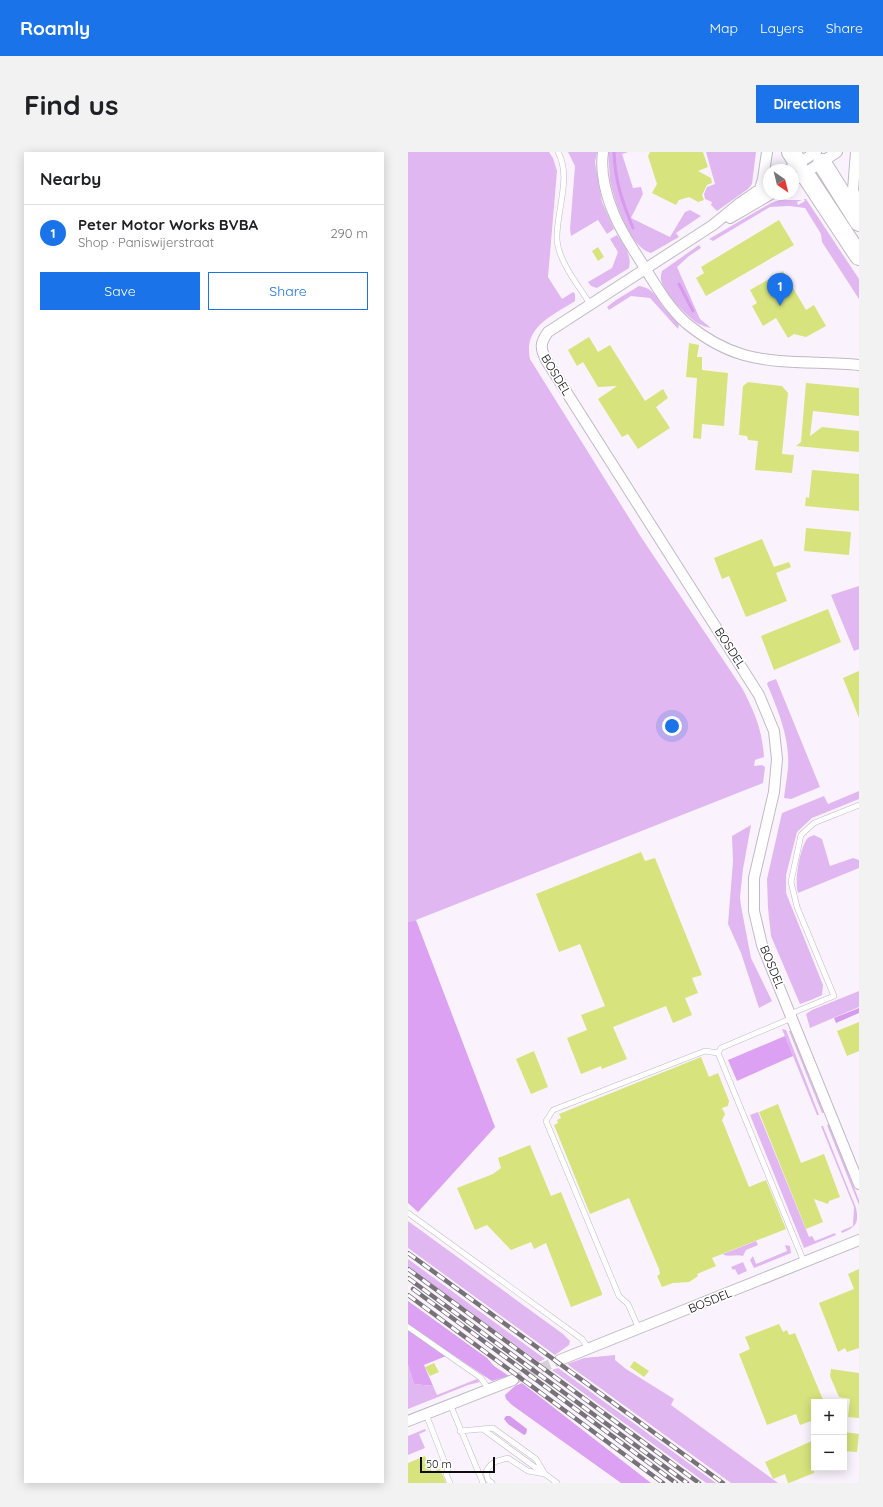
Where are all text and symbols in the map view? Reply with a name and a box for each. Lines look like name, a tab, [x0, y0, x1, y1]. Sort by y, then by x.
text: Roamly	[20, 16, 90, 40]
text: Map	[709, 19, 738, 37]
text: Layers	[760, 19, 804, 37]
text: Share	[826, 19, 863, 37]
button: Directions	[756, 85, 859, 123]
text: Find us	[24, 87, 118, 122]
north arrow	[763, 164, 799, 200]
text: Nearby	[40, 168, 101, 189]
text: Peter Motor Works BVBA	[78, 215, 258, 234]
text: 1	[50, 225, 56, 241]
text: 290 m	[330, 225, 368, 241]
text: Shop · Paniswijerstraat	[78, 234, 214, 250]
button: Save	[40, 272, 200, 310]
button: Share	[208, 272, 368, 310]
pin: 1	[767, 273, 793, 306]
street label: BOSDEL	[538, 351, 575, 399]
street label: BOSDEL	[712, 625, 749, 671]
your location	[662, 716, 682, 736]
street label: BOSDEL	[757, 943, 788, 991]
street label: BOSDEL	[686, 1285, 734, 1316]
map controls	[811, 1399, 847, 1471]
button: +	[811, 1399, 847, 1435]
button: −	[811, 1435, 847, 1471]
scale bar	[420, 1455, 495, 1474]
text: 50 m	[426, 1457, 452, 1471]

